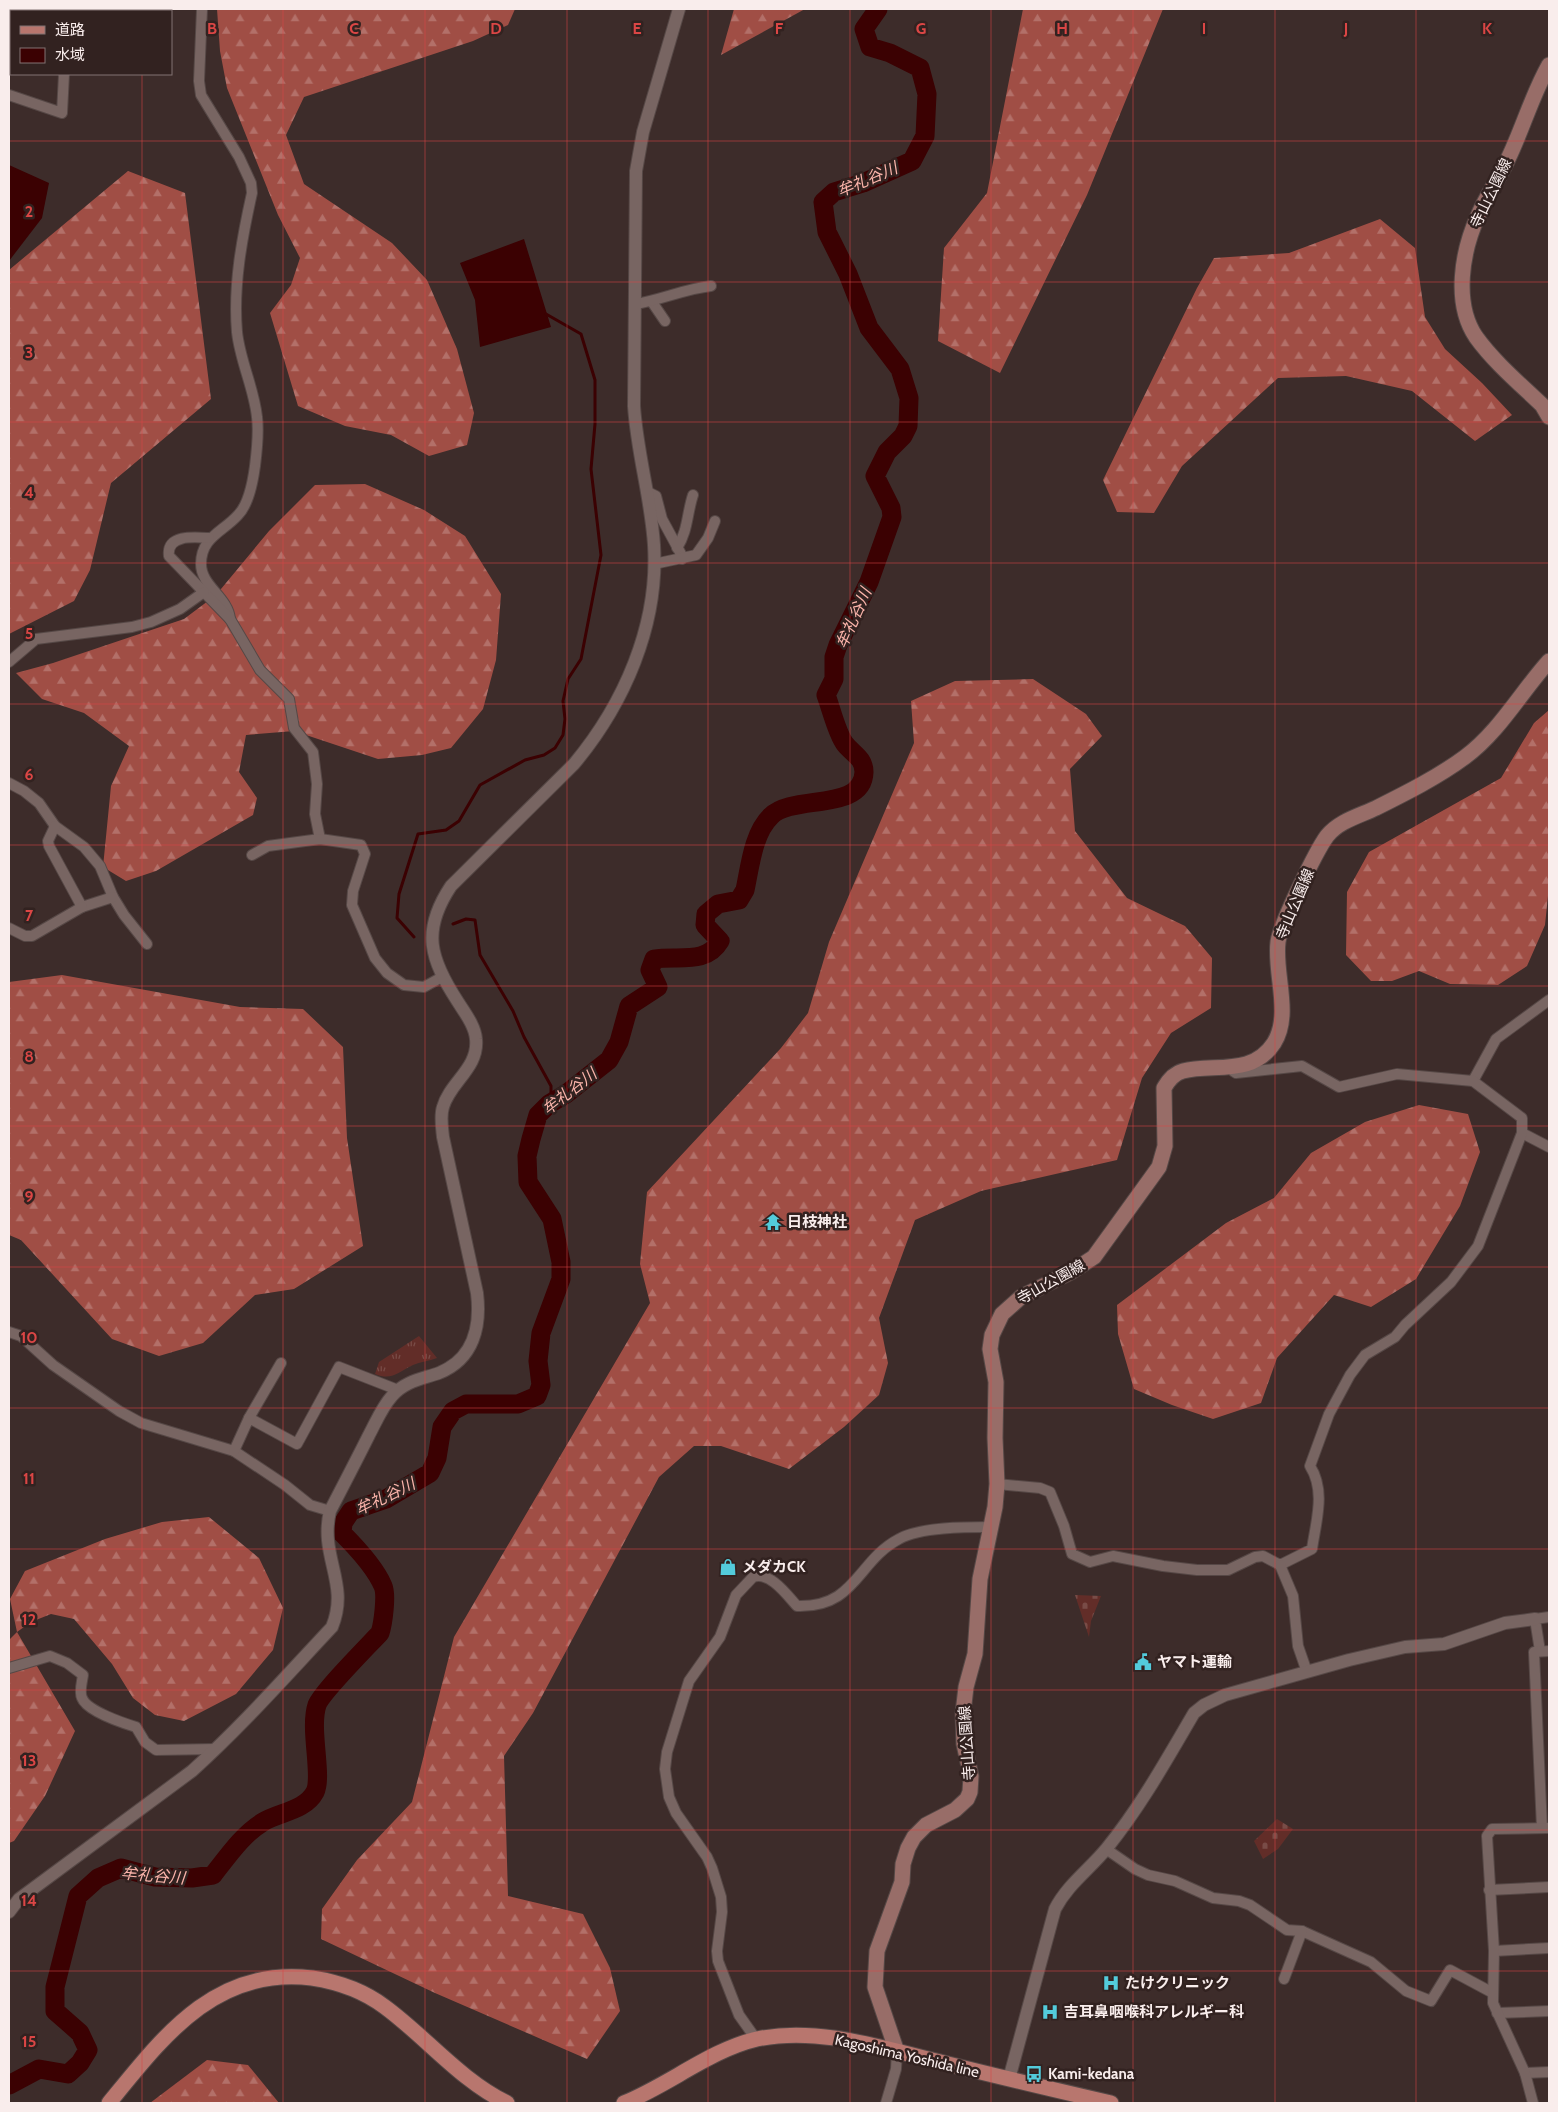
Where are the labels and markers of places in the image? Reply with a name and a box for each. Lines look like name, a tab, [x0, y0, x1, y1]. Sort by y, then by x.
temple icon: 日枝神社	[763, 1212, 783, 1232]
place label: 日枝神社	[787, 1213, 847, 1231]
shop icon: メダカCK	[718, 1557, 738, 1577]
place label: メダカCK	[742, 1558, 806, 1576]
public building icon: ヤマト運輸	[1133, 1652, 1153, 1672]
place label: ヤマト運輸	[1157, 1653, 1232, 1671]
hospital icon: たけクリニック	[1101, 1973, 1121, 1993]
place label: たけクリニック	[1125, 1974, 1230, 1992]
hospital icon: 吉耳鼻咽喉科アレルギー科	[1040, 2002, 1060, 2022]
place label: 吉耳鼻咽喉科アレルギー科	[1064, 2003, 1244, 2021]
bus stop icon: Kami-kedana	[1024, 2064, 1044, 2084]
place label: Kami-kedana	[1048, 2065, 1135, 2083]

